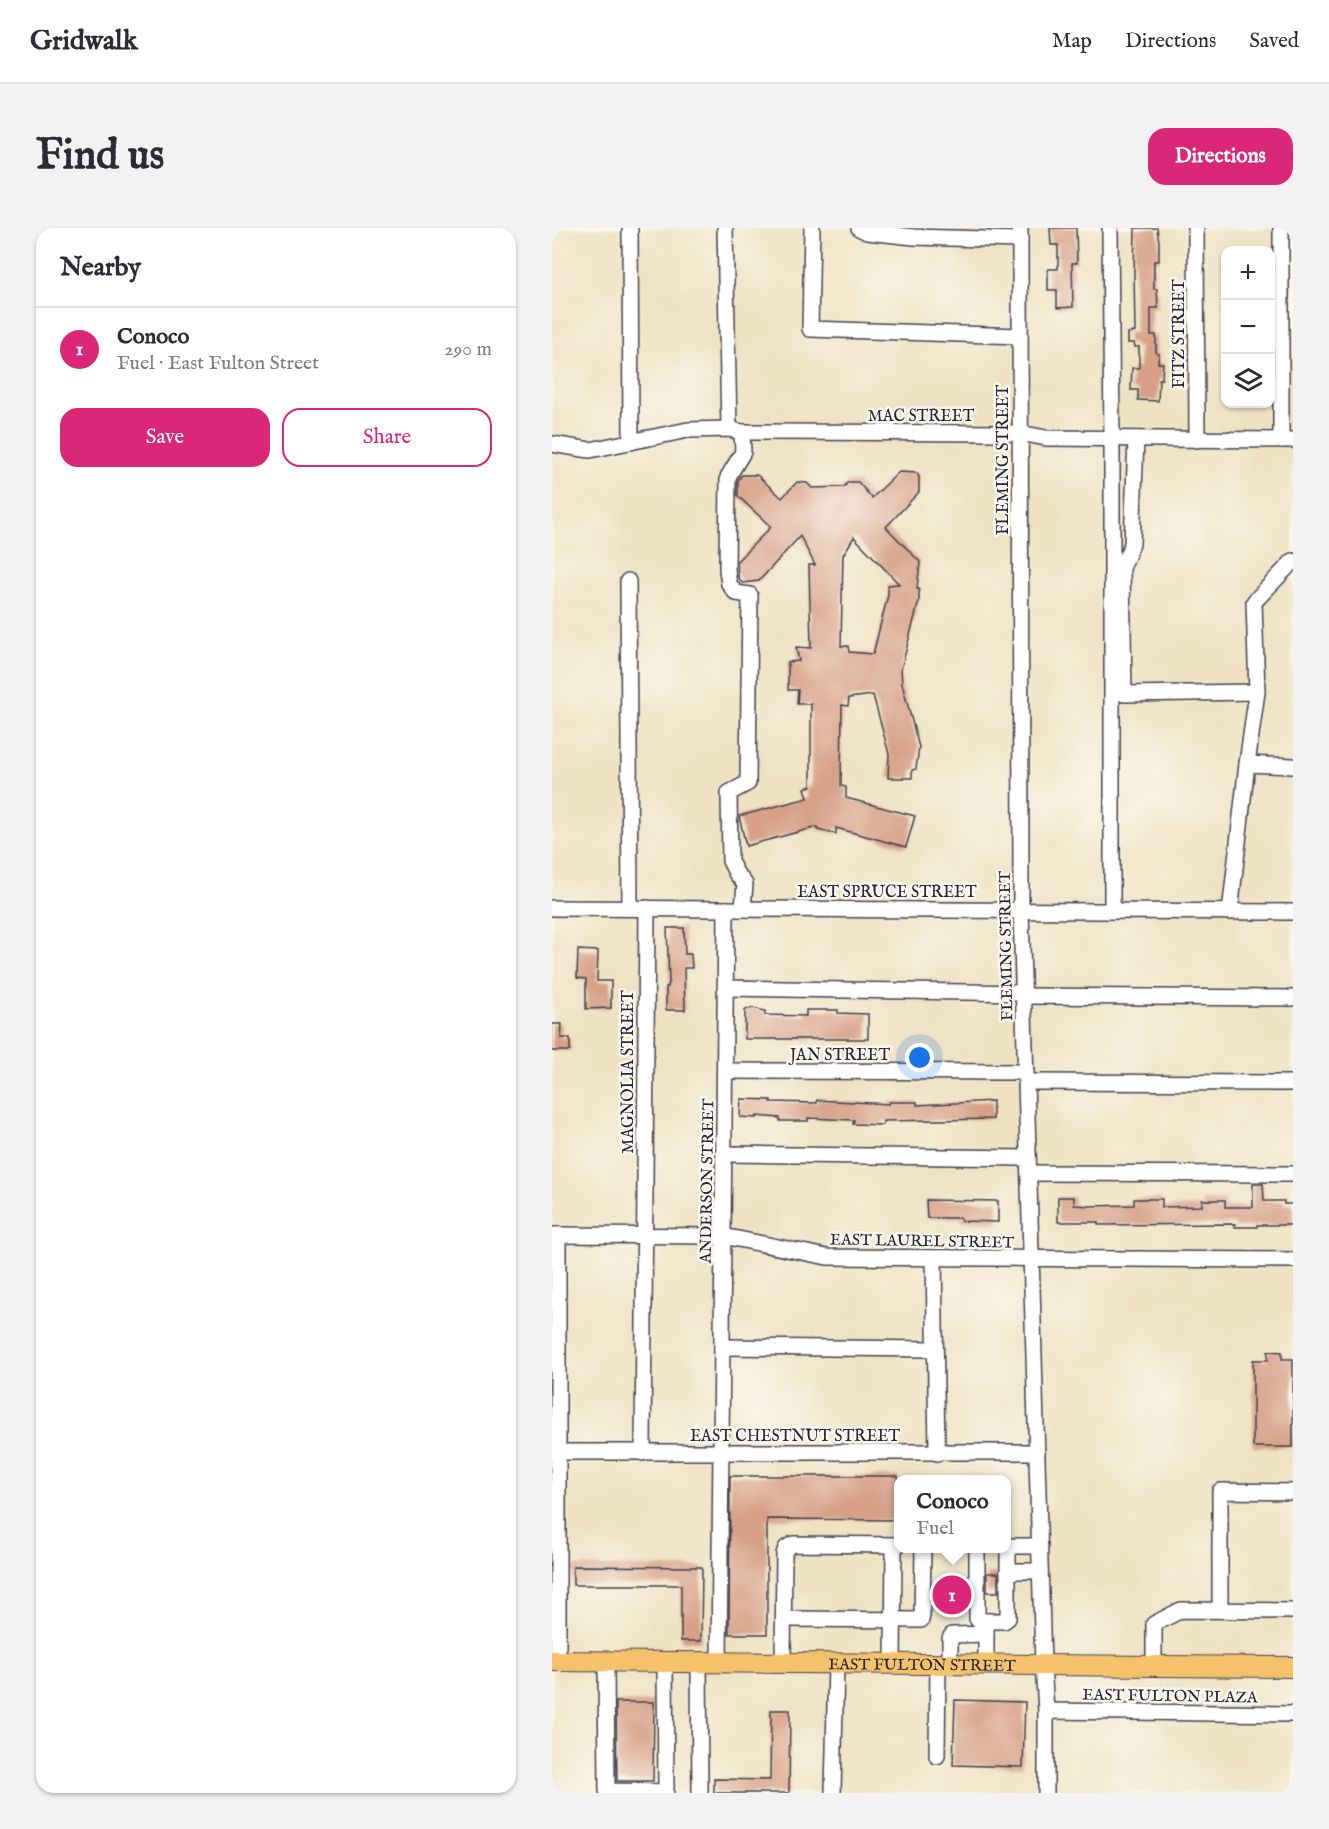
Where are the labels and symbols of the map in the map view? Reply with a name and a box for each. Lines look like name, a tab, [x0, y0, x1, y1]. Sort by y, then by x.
street label: FITZ STREET	[1170, 279, 1190, 389]
street label: FLEMING STREET	[994, 385, 1014, 535]
street label: MAC STREET	[868, 407, 975, 427]
street label: FLEMING STREET	[996, 870, 1018, 1021]
street label: EAST SPRUCE STREET	[797, 883, 977, 903]
street label: MAGNOLIA STREET	[619, 990, 639, 1154]
your location	[905, 1043, 934, 1072]
street label: JAN STREET	[788, 1046, 890, 1066]
street label: ANDERSON STREET	[697, 1098, 719, 1265]
street label: EAST LAUREL STREET	[830, 1230, 1015, 1254]
street label: EAST CHESTNUT STREET	[690, 1427, 900, 1447]
pin: 1	[932, 1572, 972, 1618]
street label: EAST FULTON STREET	[828, 1655, 1016, 1677]
street label: EAST FULTON PLAZA	[1082, 1685, 1259, 1709]

